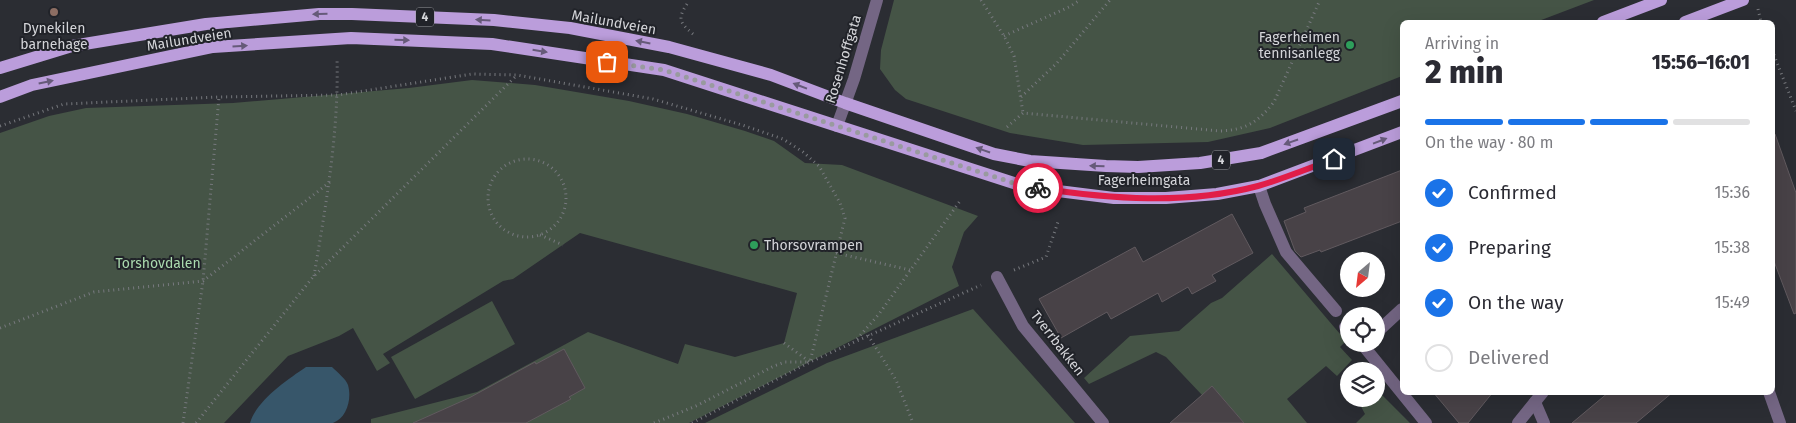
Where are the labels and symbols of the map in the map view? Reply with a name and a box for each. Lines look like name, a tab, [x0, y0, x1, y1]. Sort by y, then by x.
marker: Dynekilen barnehage	[48, 6, 60, 18]
street label: Mailundveien	[570, 7, 658, 38]
road number: 4	[416, 8, 434, 26]
one-way arrow	[312, 11, 328, 19]
street label: Rosenhoffgata	[822, 13, 865, 106]
one-way arrow	[474, 15, 490, 23]
place label: Dynekilen barnehage	[20, 20, 88, 53]
street label: Mailundveien	[146, 24, 233, 55]
place label: Fagerheimen tennisanlegg	[1259, 29, 1341, 62]
one-way arrow	[395, 36, 411, 44]
one-way arrow	[635, 38, 651, 46]
marker: Fagerheimen tennisanlegg	[1344, 39, 1356, 51]
one-way arrow	[233, 41, 249, 49]
pin	[586, 41, 628, 83]
one-way arrow	[532, 47, 548, 55]
one-way arrow	[39, 77, 55, 85]
one-way arrow	[792, 82, 807, 90]
one-way arrow	[1373, 137, 1388, 145]
one-way arrow	[1283, 138, 1298, 146]
pin	[1313, 138, 1355, 180]
one-way arrow	[975, 146, 990, 154]
road number: 4	[1212, 150, 1230, 170]
one-way arrow	[1088, 162, 1104, 170]
courier	[1013, 163, 1063, 213]
street label: Fagerheimgata	[1098, 172, 1190, 189]
place label: Thorsovrampen	[764, 237, 863, 254]
marker: Thorsovrampen	[748, 239, 760, 251]
north arrow	[1340, 252, 1385, 298]
park label: Torshovdalen	[115, 255, 201, 272]
street label: Tverrbakken	[1027, 307, 1088, 379]

